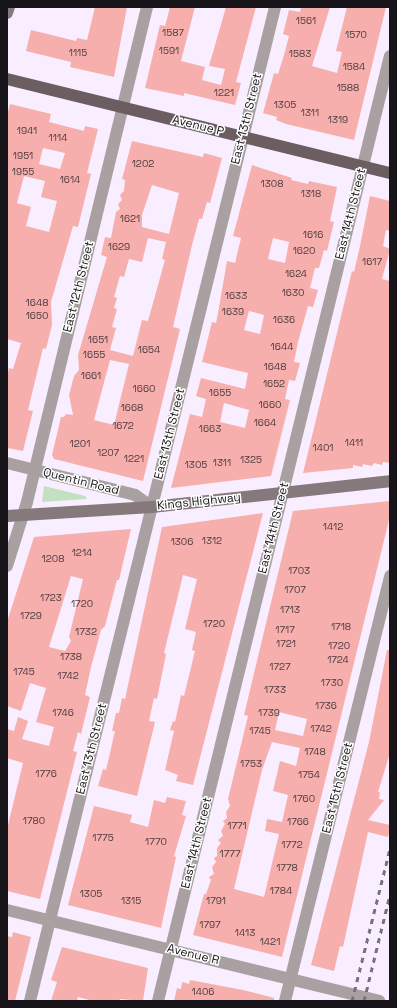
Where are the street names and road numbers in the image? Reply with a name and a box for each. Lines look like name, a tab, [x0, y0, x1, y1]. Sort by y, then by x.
street label: East 13th Street	[229, 72, 265, 166]
street label: Avenue P	[171, 113, 225, 139]
street label: East 14th Street	[333, 167, 369, 261]
street label: East 12th Street	[61, 240, 97, 334]
street label: East 13th Street	[152, 387, 188, 481]
street label: Quentin Road	[41, 466, 121, 498]
street label: East 14th Street	[256, 481, 292, 575]
street label: Kings Highway	[156, 490, 242, 514]
street label: East 13th Street	[74, 702, 110, 796]
street label: East 15th Street	[320, 741, 356, 835]
street label: East 14th Street	[179, 796, 215, 890]
street label: Avenue R	[166, 942, 220, 968]

